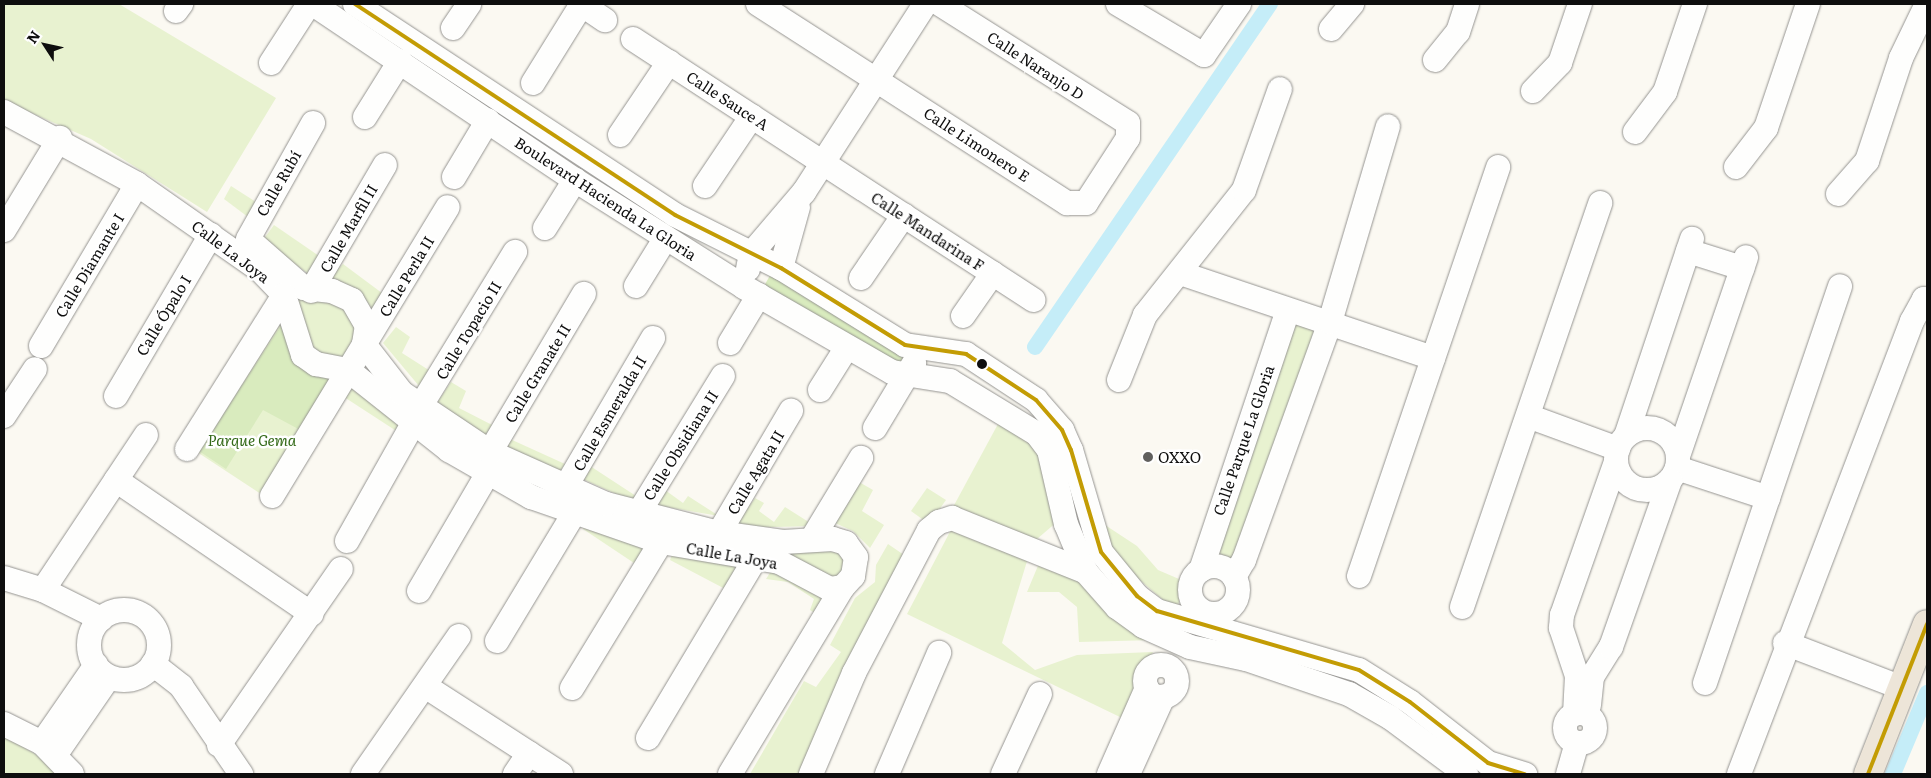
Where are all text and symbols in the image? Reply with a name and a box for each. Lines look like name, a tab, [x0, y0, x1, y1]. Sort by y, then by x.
north arrow	[20, 20, 70, 70]
text: N	[21, 26, 44, 47]
street label: Calle Naranjo D	[984, 27, 1088, 103]
street label: Calle Sauce A	[684, 67, 772, 133]
street label: Calle Limonero E	[921, 103, 1033, 185]
street label: Boulevard Hacienda La Gloria	[512, 133, 700, 263]
street label: Calle Rubí	[252, 147, 304, 219]
street label: Calle Marfil II	[316, 181, 380, 275]
street label: Calle Mandarina F	[868, 188, 988, 274]
street label: Calle Diamante I	[51, 210, 127, 320]
street label: Calle La Joya	[189, 216, 273, 286]
street label: Calle Perla II	[375, 232, 437, 320]
street label: Calle Ópalo I	[132, 272, 194, 358]
street label: Calle Topacio II	[432, 278, 504, 382]
street label: Calle Granate II	[500, 320, 574, 426]
street label: Calle Esmeralda II	[569, 352, 649, 474]
unlabelled marker	[977, 359, 987, 369]
street label: Calle Parque La Gloria	[1209, 362, 1277, 518]
street label: Calle Obsidiana II	[639, 387, 721, 503]
street label: Calle Agata II	[723, 427, 787, 517]
park label: Parque Gema	[208, 431, 296, 449]
place label: OXXO	[1158, 448, 1201, 466]
marker: OXXO	[1142, 451, 1154, 463]
street label: Calle La Joya	[685, 538, 779, 572]

